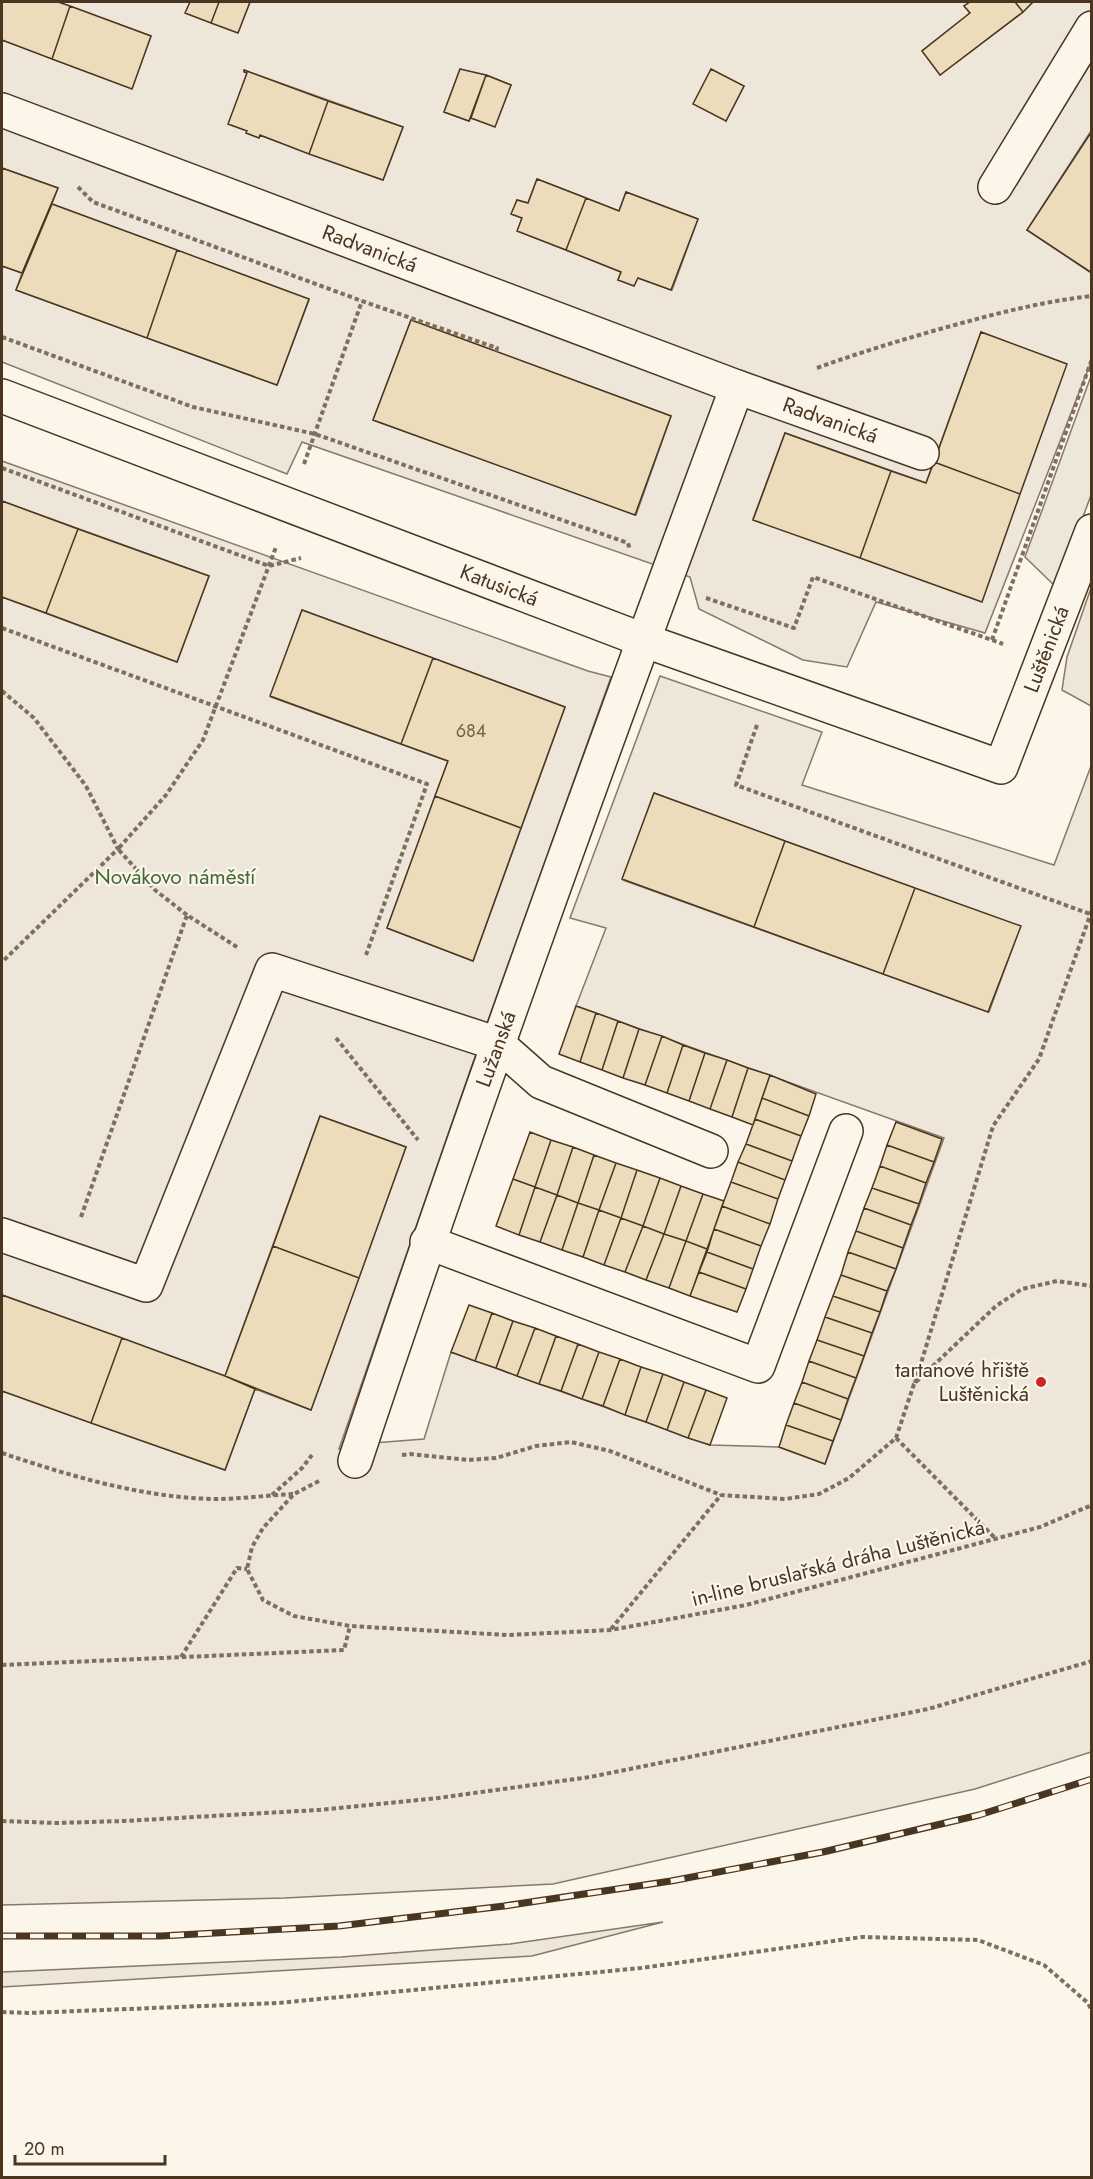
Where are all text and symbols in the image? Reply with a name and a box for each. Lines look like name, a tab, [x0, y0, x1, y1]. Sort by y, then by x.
street label: Radvanická	[318, 217, 421, 280]
street label: Radvanická	[778, 389, 882, 451]
street label: Katusická	[456, 557, 543, 614]
street label: Luštěnická	[1016, 602, 1077, 697]
house number: 684	[456, 718, 486, 744]
park label: Novákovo náměstí	[95, 862, 257, 892]
street label: Lužanská	[468, 1007, 524, 1091]
place label: tartanové hřiště Luštěnická	[895, 1355, 1029, 1409]
marker: tartanové hřiště Luštěnická	[1034, 1375, 1048, 1389]
street label: in-line bruslařská dráha Luštěnická	[688, 1512, 988, 1614]
scale bar	[15, 2128, 165, 2166]
text: 20 m	[24, 2136, 64, 2162]

